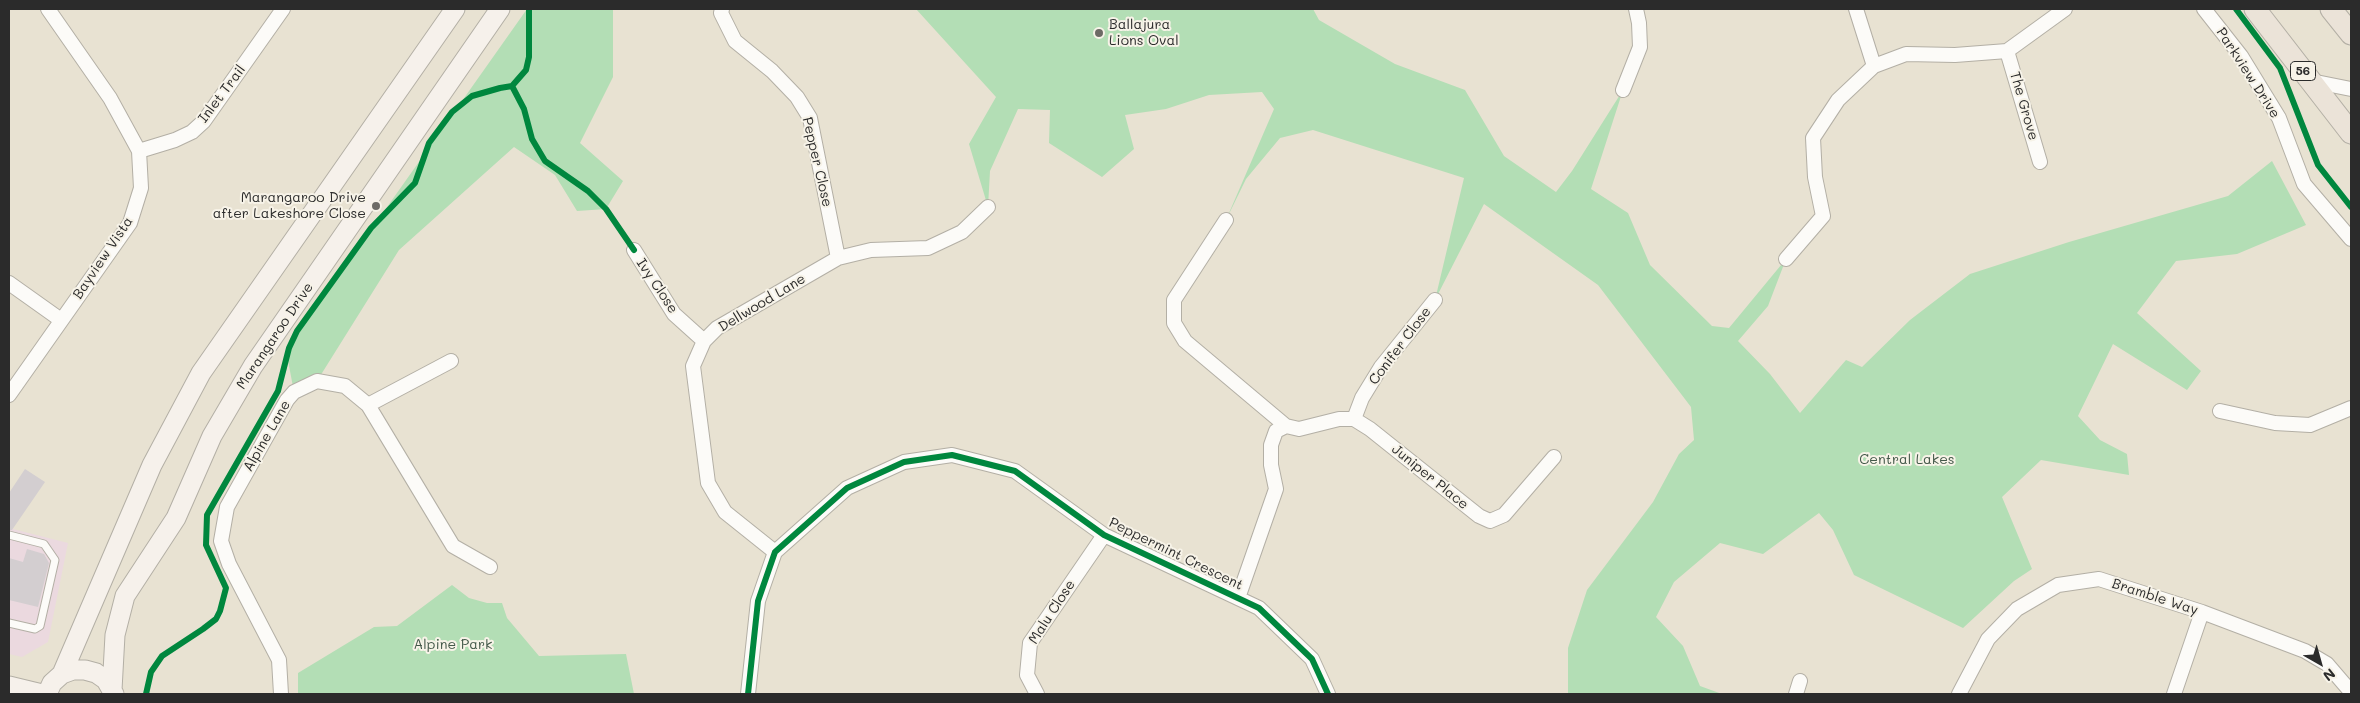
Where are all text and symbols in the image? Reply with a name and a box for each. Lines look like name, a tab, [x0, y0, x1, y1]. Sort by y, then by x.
place label: Ballajura Lions Oval	[1109, 17, 1179, 49]
street label: Parkview Drive	[2213, 25, 2283, 121]
marker: Ballajura Lions Oval	[1093, 27, 1105, 39]
road number: 56	[2290, 61, 2316, 80]
street label: Inlet Trail	[195, 62, 249, 126]
street label: The Grove	[2006, 70, 2042, 142]
street label: Pepper Close	[798, 115, 836, 209]
place label: Marangaroo Drive after Lakeshore Close	[213, 190, 366, 222]
marker: Marangaroo Drive after Lakeshore Close	[370, 200, 382, 212]
street label: Bayview Vista	[69, 214, 137, 302]
street label: Ivy Close	[633, 255, 681, 317]
street label: Dellwood Lane	[715, 270, 809, 336]
street label: Marangaroo Drive	[233, 279, 317, 393]
street label: Conifer Close	[1365, 304, 1435, 388]
street label: Alpine Lane	[240, 397, 294, 475]
street label: Juniper Place	[1388, 441, 1472, 513]
park label: Central Lakes	[1859, 452, 1955, 468]
street label: Peppermint Crescent	[1106, 514, 1246, 594]
street label: Bramble Way	[2110, 575, 2200, 619]
street label: Malu Close	[1025, 577, 1079, 647]
park label: Alpine Park	[414, 637, 492, 653]
north arrow	[2295, 638, 2345, 688]
text: N	[2320, 664, 2340, 686]

